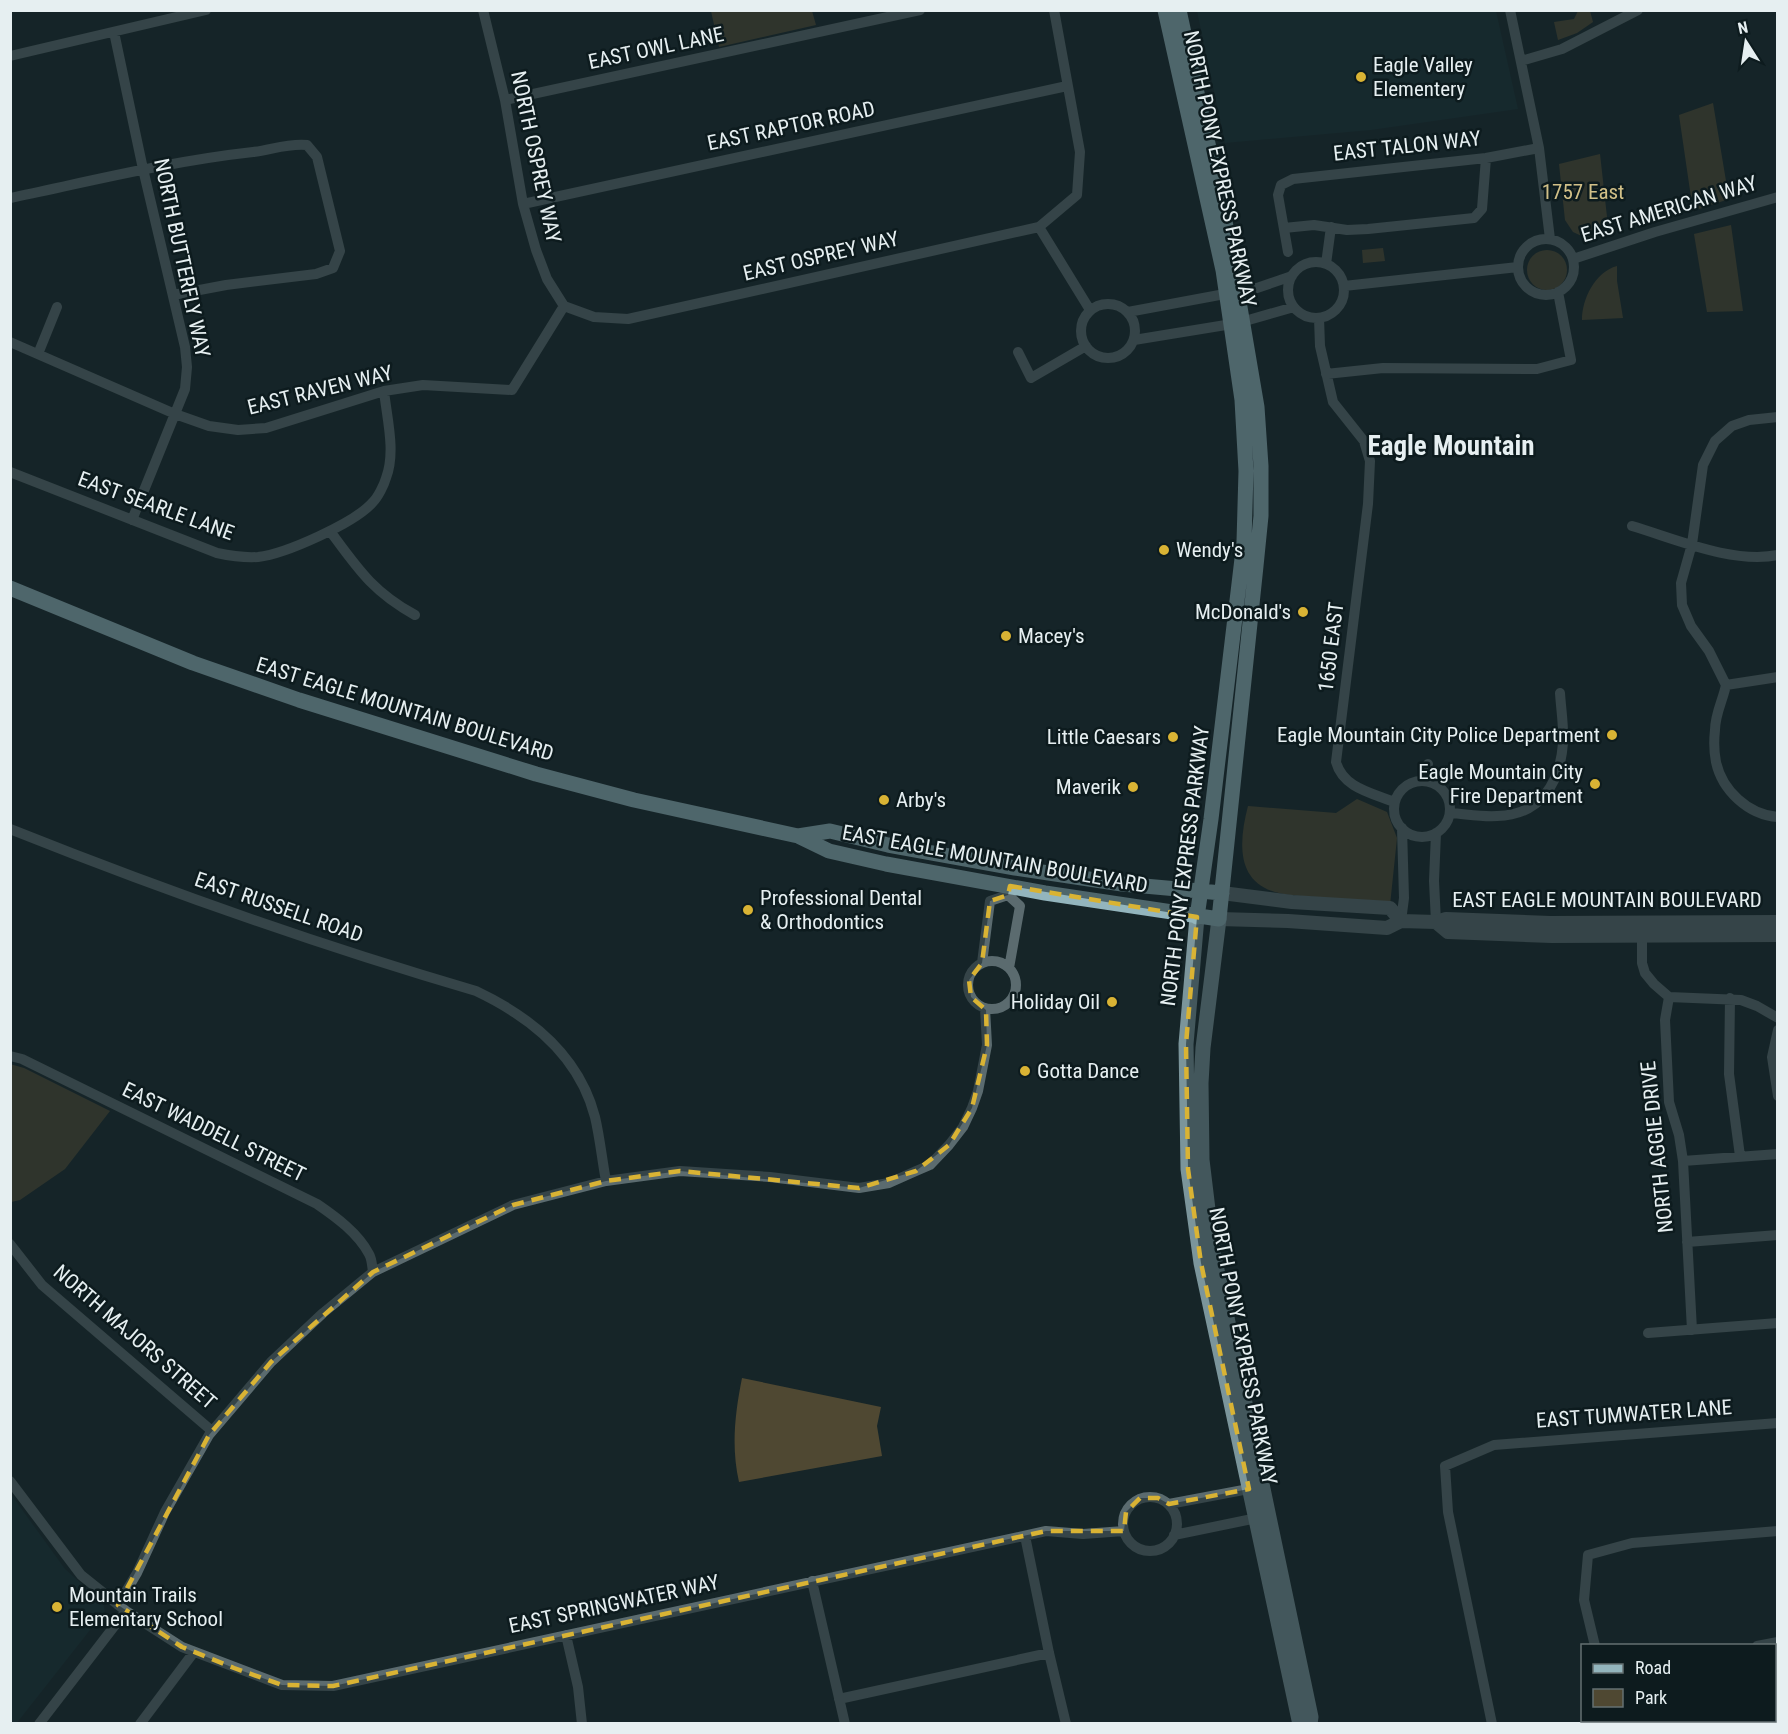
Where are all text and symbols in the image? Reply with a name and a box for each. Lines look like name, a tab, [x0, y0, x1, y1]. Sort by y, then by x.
north arrow	[1716, 12, 1776, 72]
text: N	[1736, 18, 1750, 38]
street label: EAST OWL LANE	[586, 22, 726, 74]
street label: NORTH PONY EXPRESS PARKWAY	[1179, 29, 1261, 309]
place label: Eagle Valley Elementery	[1373, 53, 1473, 101]
street label: NORTH OSPREY WAY	[506, 69, 566, 245]
marker: Eagle Valley Elementery	[1354, 70, 1368, 84]
street label: EAST RAPTOR ROAD	[705, 97, 877, 155]
street label: EAST TALON WAY	[1332, 126, 1482, 166]
street label: NORTH BUTTERFLY WAY	[149, 156, 215, 360]
street label: EAST AMERICAN WAY	[1578, 171, 1760, 247]
park label: 1757 East	[1542, 180, 1624, 204]
street label: EAST OSPREY WAY	[741, 226, 901, 286]
street label: EAST RAVEN WAY	[245, 360, 395, 420]
district label: Eagle Mountain	[1367, 430, 1535, 462]
street label: EAST SEARLE LANE	[75, 467, 237, 545]
place label: Wendy's	[1176, 538, 1243, 562]
marker: Wendy's	[1157, 543, 1171, 557]
place label: McDonald's	[1195, 600, 1291, 624]
street label: 1650 EAST	[1314, 600, 1348, 693]
marker: McDonald's	[1296, 605, 1310, 619]
place label: Macey's	[1018, 624, 1085, 648]
marker: Macey's	[999, 629, 1013, 643]
street label: EAST EAGLE MOUNTAIN BOULEVARD	[253, 652, 557, 766]
place label: Eagle Mountain City Police Department	[1277, 723, 1600, 747]
place label: Little Caesars	[1047, 725, 1161, 749]
street label: NORTH PONY EXPRESS PARKWAY	[1156, 725, 1214, 1007]
marker: Eagle Mountain City Police Department	[1605, 728, 1619, 742]
marker: Little Caesars	[1166, 730, 1180, 744]
place label: Eagle Mountain City Fire Department	[1418, 760, 1583, 808]
place label: Maverik	[1056, 775, 1122, 799]
marker: Eagle Mountain City Fire Department	[1588, 777, 1602, 791]
marker: Maverik	[1126, 780, 1140, 794]
place label: Arby's	[896, 788, 946, 812]
marker: Arby's	[877, 793, 891, 807]
street label: EAST EAGLE MOUNTAIN BOULEVARD	[840, 820, 1150, 898]
street label: EAST RUSSELL ROAD	[192, 867, 366, 947]
place label: Professional Dental & Orthodontics	[760, 886, 922, 934]
street label: EAST EAGLE MOUNTAIN BOULEVARD	[1452, 888, 1762, 912]
marker: Professional Dental & Orthodontics	[741, 903, 755, 917]
place label: Holiday Oil	[1011, 990, 1100, 1014]
marker: Holiday Oil	[1105, 995, 1119, 1009]
place label: Gotta Dance	[1037, 1059, 1139, 1083]
street label: NORTH AGGIE DRIVE	[1636, 1060, 1678, 1234]
marker: Gotta Dance	[1018, 1064, 1032, 1078]
street label: EAST WADDELL STREET	[119, 1077, 309, 1187]
street label: NORTH PONY EXPRESS PARKWAY	[1204, 1205, 1282, 1487]
street label: NORTH MAJORS STREET	[49, 1260, 221, 1414]
street label: EAST TUMWATER LANE	[1535, 1395, 1733, 1433]
street label: EAST SPRINGWATER WAY	[507, 1570, 721, 1638]
place label: Mountain Trails Elementary School	[69, 1583, 223, 1631]
marker: Mountain Trails Elementary School	[50, 1600, 64, 1614]
legend	[1581, 1644, 1776, 1722]
text: Road	[1635, 1657, 1671, 1678]
text: Park	[1635, 1687, 1667, 1708]

